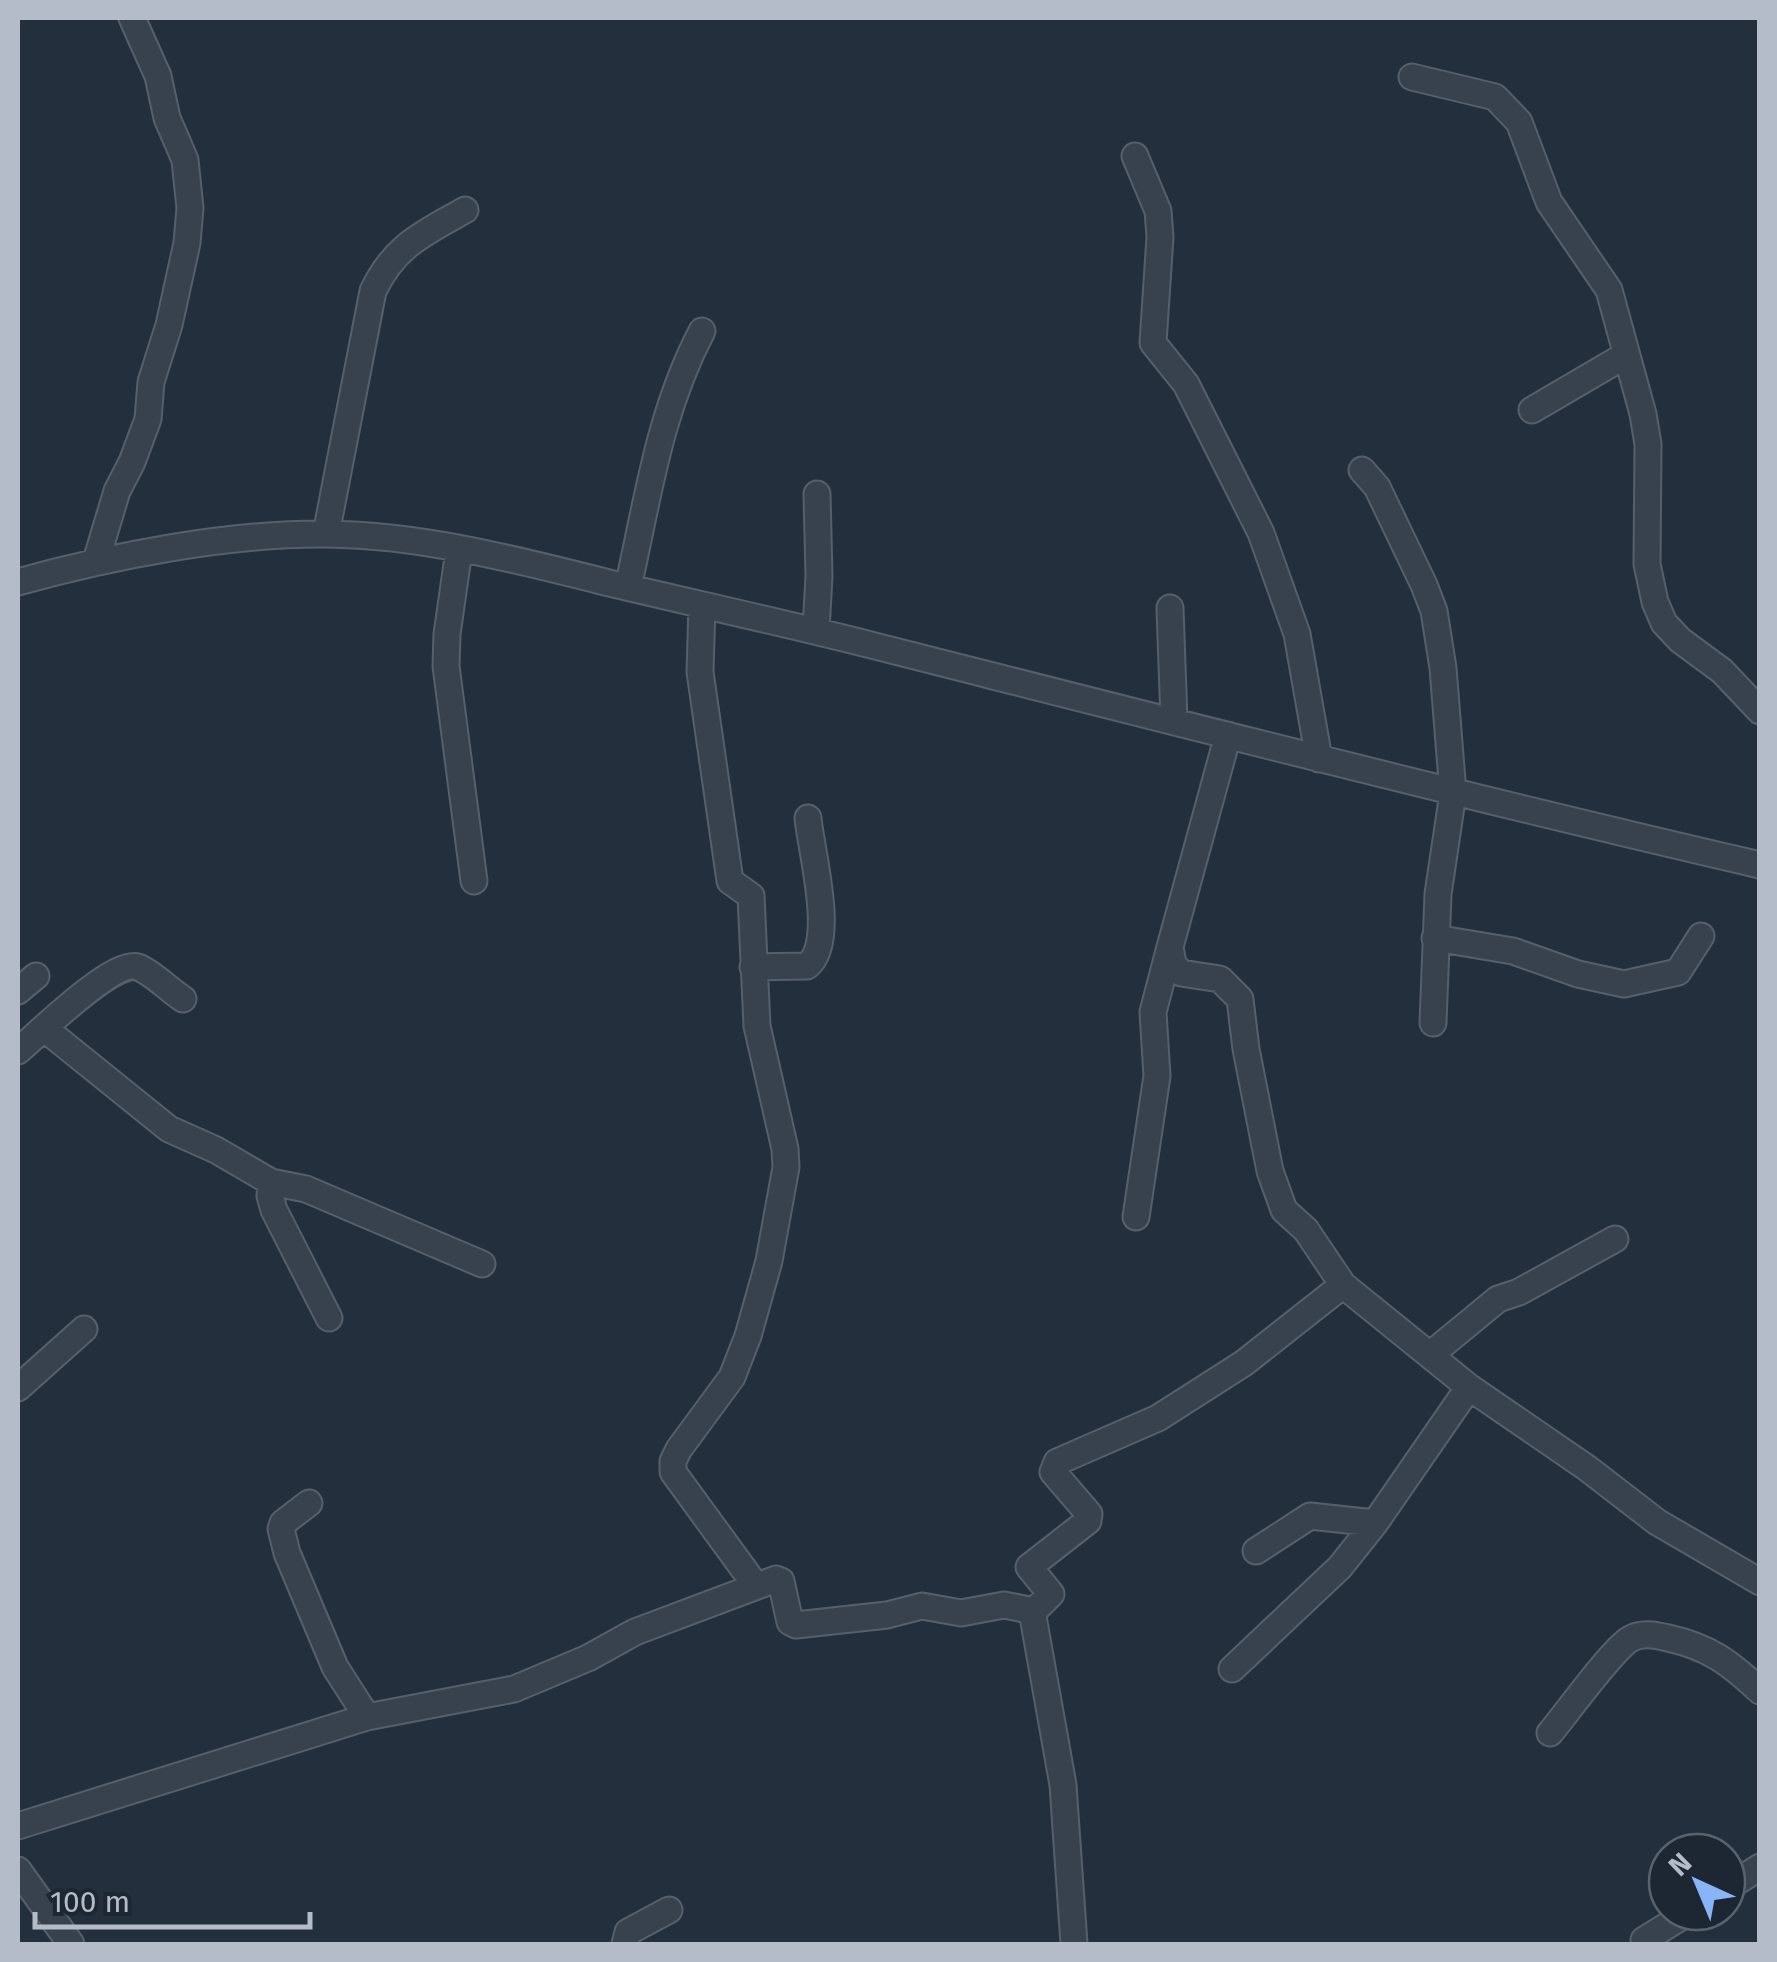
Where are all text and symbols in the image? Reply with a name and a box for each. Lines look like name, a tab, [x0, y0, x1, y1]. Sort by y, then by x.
north arrow	[1647, 1832, 1747, 1932]
text: N	[1662, 1846, 1698, 1883]
scale bar	[35, 1867, 310, 1929]
text: 100 m	[50, 1884, 130, 1920]

